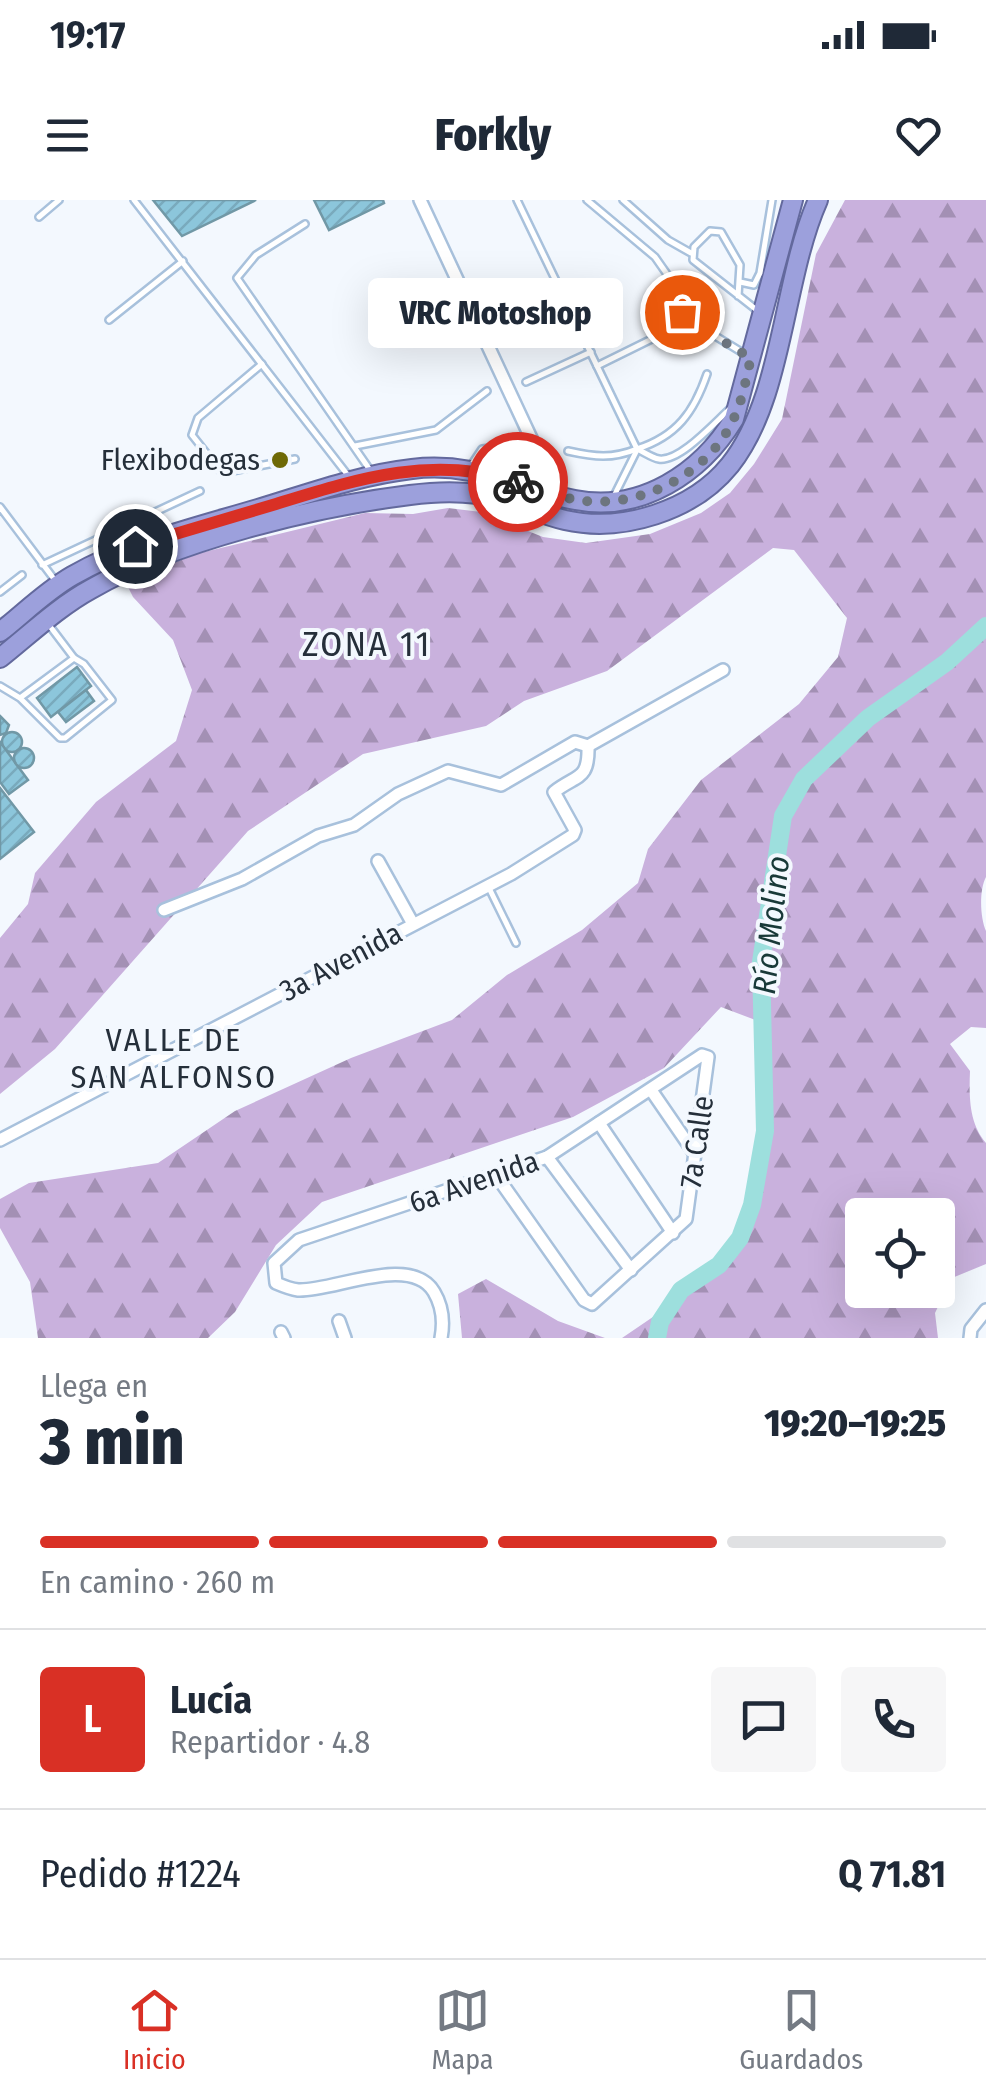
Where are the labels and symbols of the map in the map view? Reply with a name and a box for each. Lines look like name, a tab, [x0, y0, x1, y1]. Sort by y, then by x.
pin	[640, 270, 725, 355]
callout: VRC Motoshop	[367, 277, 622, 347]
courier	[468, 432, 568, 532]
place label: Flexibodegas	[101, 442, 260, 478]
marker: Flexibodegas	[269, 449, 291, 471]
pin	[93, 504, 178, 589]
district label: ZONA 11	[302, 623, 432, 665]
water label: Río Molino	[745, 854, 797, 996]
street label: 3a Avenida	[274, 915, 408, 1009]
district label: VALLE DE SAN ALFONSO	[71, 1021, 277, 1096]
street label: 7a Calle	[673, 1094, 721, 1190]
street label: 6a Avenida	[404, 1143, 544, 1221]

